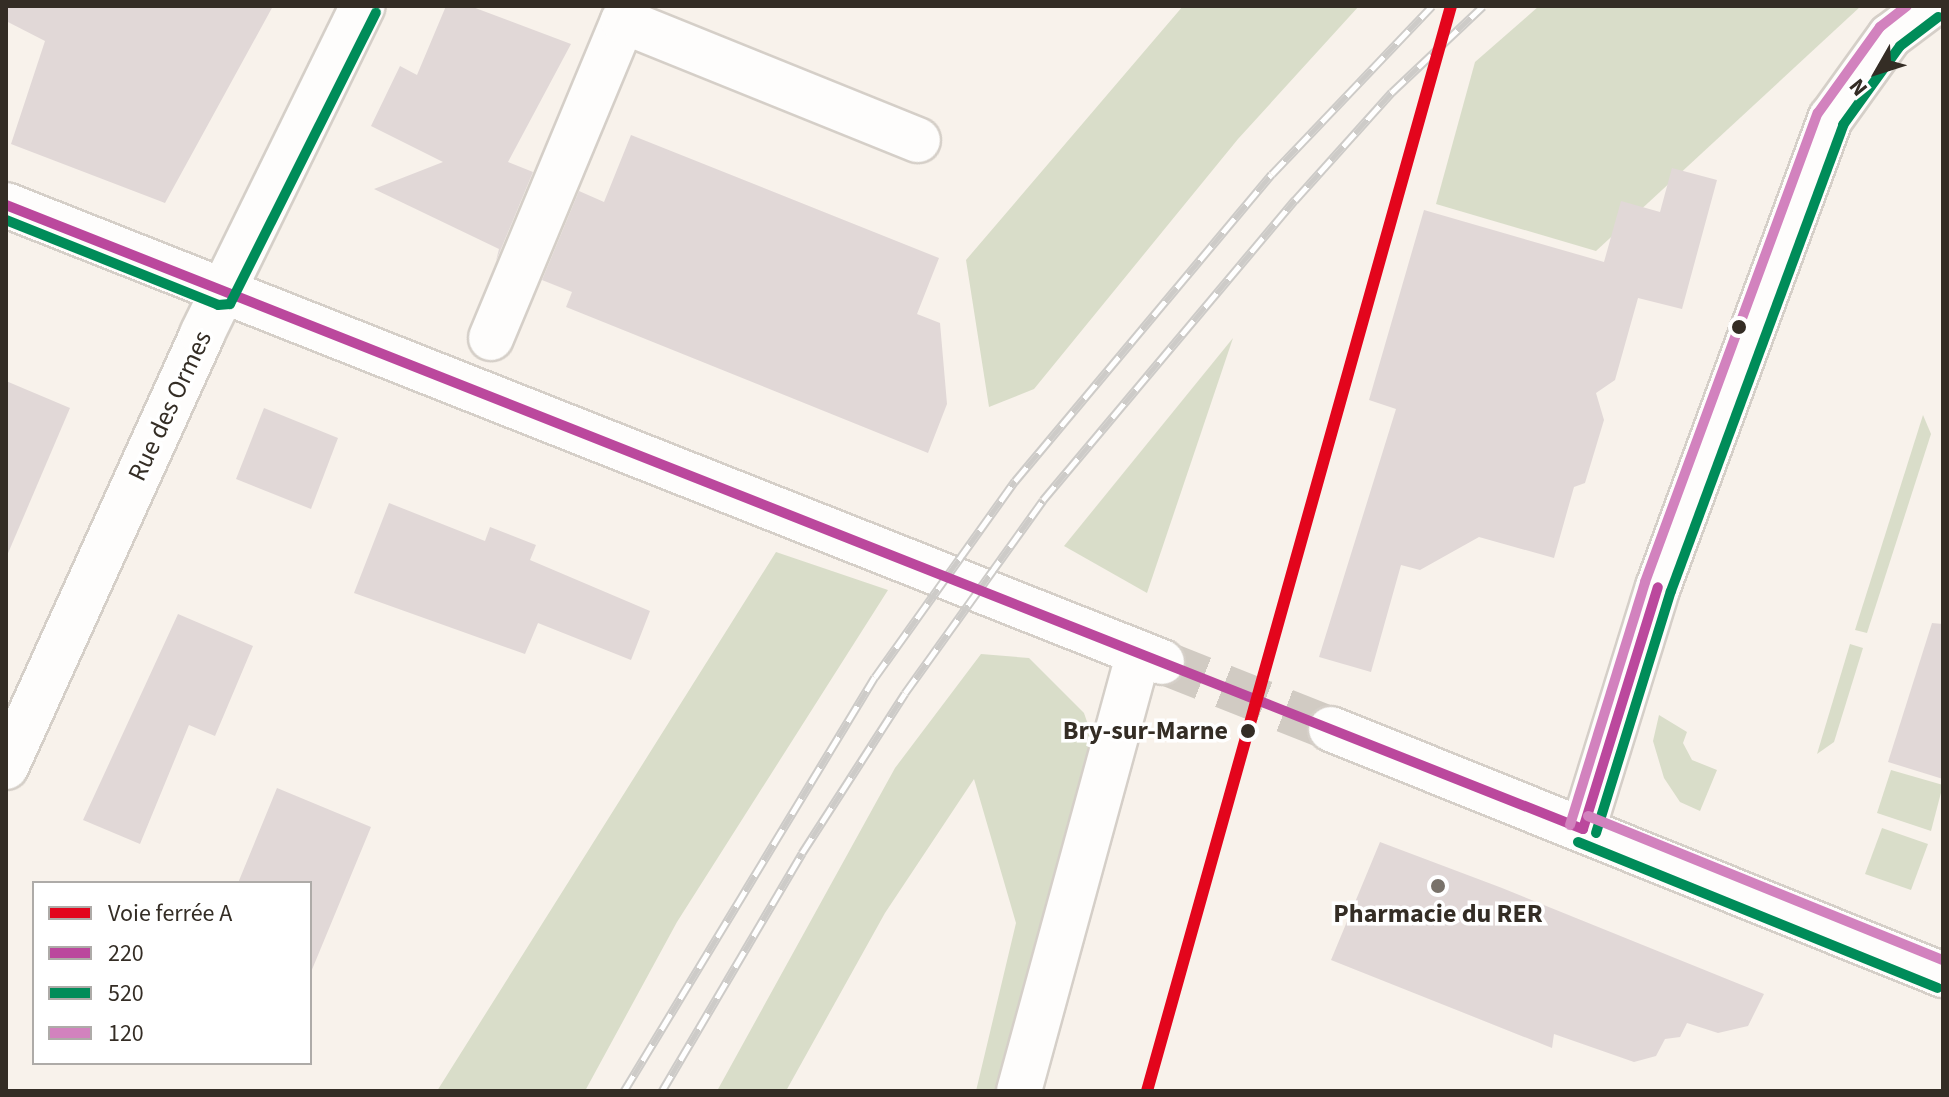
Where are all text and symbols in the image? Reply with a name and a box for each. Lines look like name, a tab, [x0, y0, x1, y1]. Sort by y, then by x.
north arrow	[1837, 32, 1917, 112]
text: N	[1841, 71, 1875, 103]
unlabelled marker	[1731, 319, 1747, 335]
street label: Rue des Ormes	[122, 326, 218, 486]
place label: Bry-sur-Marne	[1063, 715, 1228, 747]
marker: Bry-sur-Marne	[1235, 718, 1261, 744]
marker: Pharmacie du RER	[1429, 877, 1447, 895]
legend	[32, 881, 312, 1065]
text: Voie ferrée A	[108, 896, 232, 931]
place label: Pharmacie du RER	[1333, 898, 1543, 930]
text: 220	[108, 936, 144, 971]
text: 520	[108, 976, 144, 1011]
text: 120	[108, 1016, 144, 1051]

